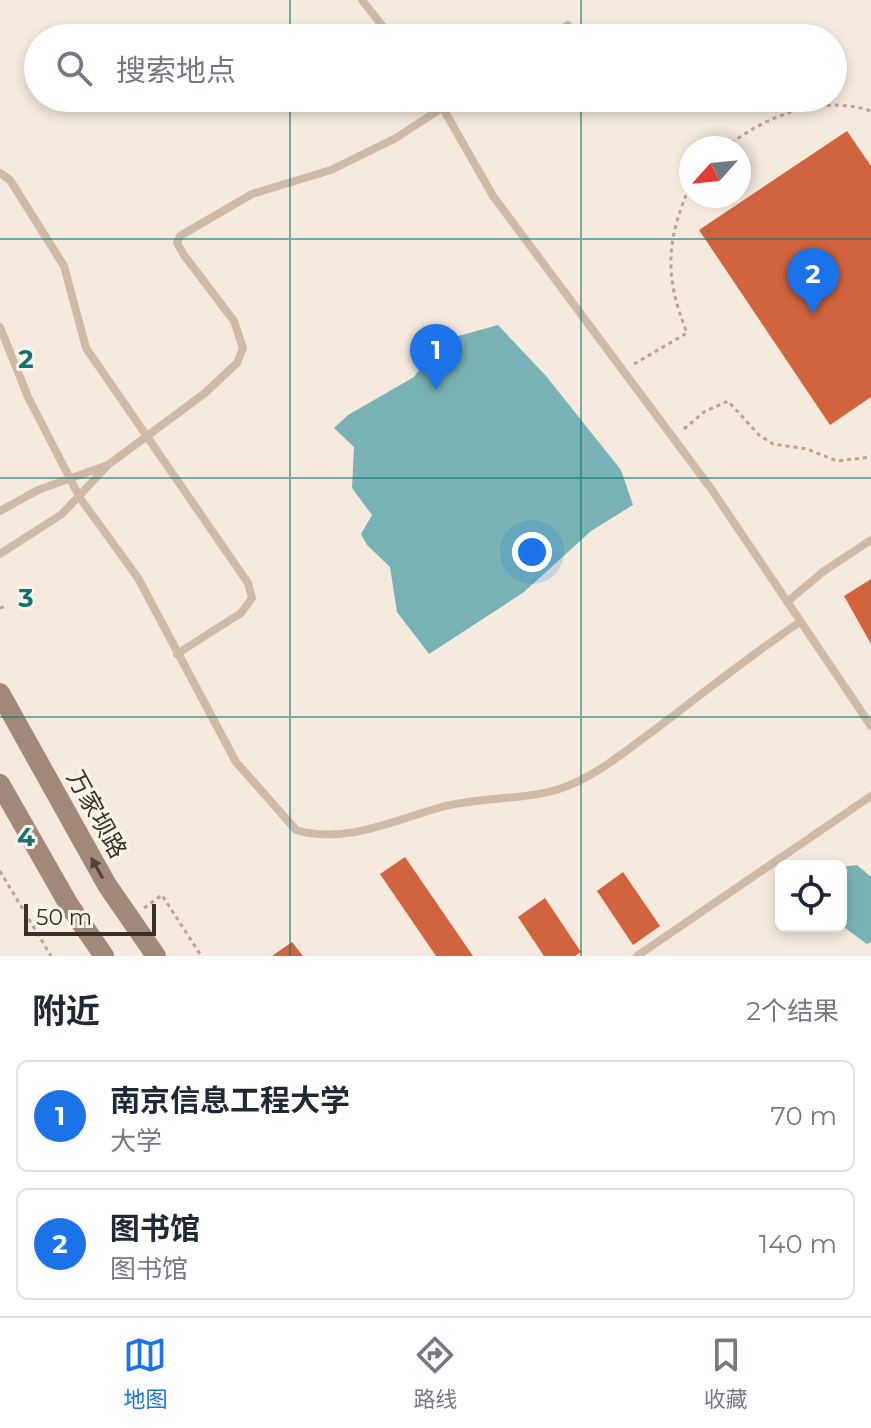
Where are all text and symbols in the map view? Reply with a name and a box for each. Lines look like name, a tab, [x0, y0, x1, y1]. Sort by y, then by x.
search box	[24, 24, 847, 112]
icon: search	[52, 46, 96, 90]
text: 搜索地点	[116, 52, 236, 89]
north arrow	[679, 136, 751, 208]
pin: 2	[787, 248, 839, 314]
pin: 1	[410, 324, 462, 390]
text: 2	[18, 343, 34, 375]
your location	[512, 532, 552, 572]
text: 3	[17, 582, 34, 614]
street label: 万家坝路	[61, 765, 133, 863]
text: 4	[17, 821, 35, 853]
one-way arrow	[90, 857, 104, 879]
map controls	[775, 860, 847, 932]
button: locate	[775, 860, 847, 932]
scale bar	[24, 900, 156, 936]
text: 50 m	[36, 904, 92, 931]
text: 附近	[32, 990, 100, 1032]
text: 2个结果	[746, 995, 839, 1027]
text: 南京信息工程大学	[110, 1082, 350, 1119]
text: 1	[55, 1100, 65, 1132]
text: 70 m	[771, 1100, 837, 1132]
text: 大学	[110, 1125, 162, 1157]
text: 图书馆	[110, 1210, 200, 1247]
text: 2	[52, 1228, 68, 1260]
text: 140 m	[759, 1228, 837, 1260]
text: 图书馆	[110, 1253, 188, 1285]
tab: 地图	[123, 1333, 167, 1413]
tab: 路线	[413, 1333, 458, 1413]
tab: 收藏	[704, 1333, 748, 1413]

